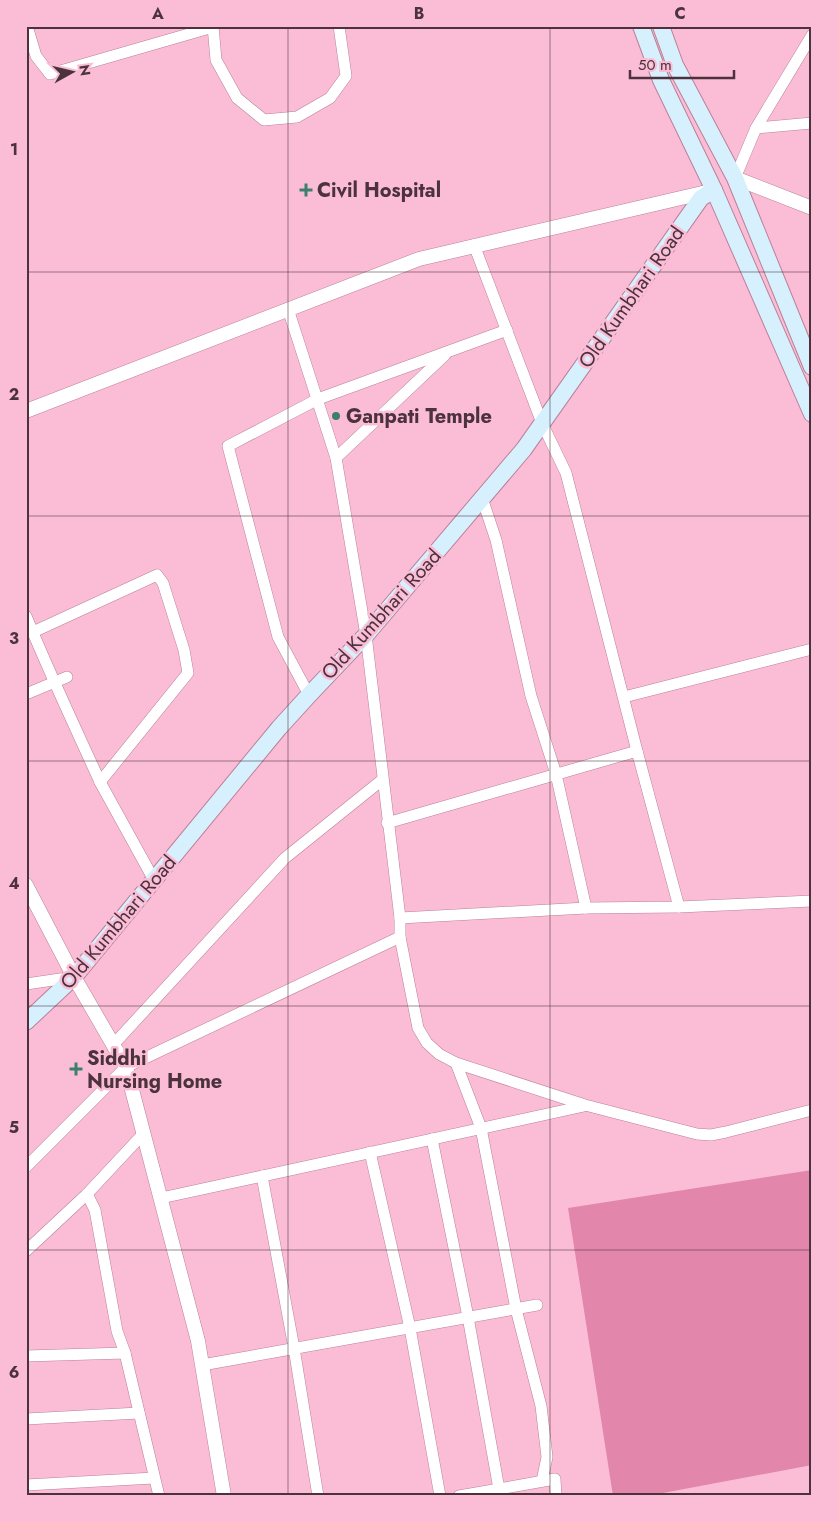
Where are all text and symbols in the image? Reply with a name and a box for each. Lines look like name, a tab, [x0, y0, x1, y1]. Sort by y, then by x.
text: A	[151, 2, 164, 25]
text: B	[414, 2, 424, 25]
text: C	[674, 2, 686, 25]
north arrow	[48, 48, 98, 98]
scale bar	[630, 48, 734, 80]
text: 50 m	[638, 54, 672, 76]
text: N	[74, 63, 96, 77]
text: 1	[10, 138, 18, 161]
place label: Civil Hospital	[317, 176, 441, 205]
marker: Civil Hospital	[299, 183, 313, 197]
street label: Old Kumbhari Road	[572, 220, 691, 374]
text: 2	[9, 383, 19, 406]
place label: Ganpati Temple	[346, 402, 492, 431]
marker: Ganpati Temple	[330, 410, 342, 422]
street label: Old Kumbhari Road	[315, 542, 448, 686]
text: 3	[9, 627, 19, 650]
street label: Old Kumbhari Road	[53, 849, 183, 996]
text: 4	[8, 872, 20, 895]
place label: Siddhi Nursing Home	[87, 1044, 222, 1096]
marker: Siddhi Nursing Home	[69, 1062, 83, 1076]
text: 5	[9, 1116, 19, 1139]
text: 6	[9, 1361, 19, 1384]

